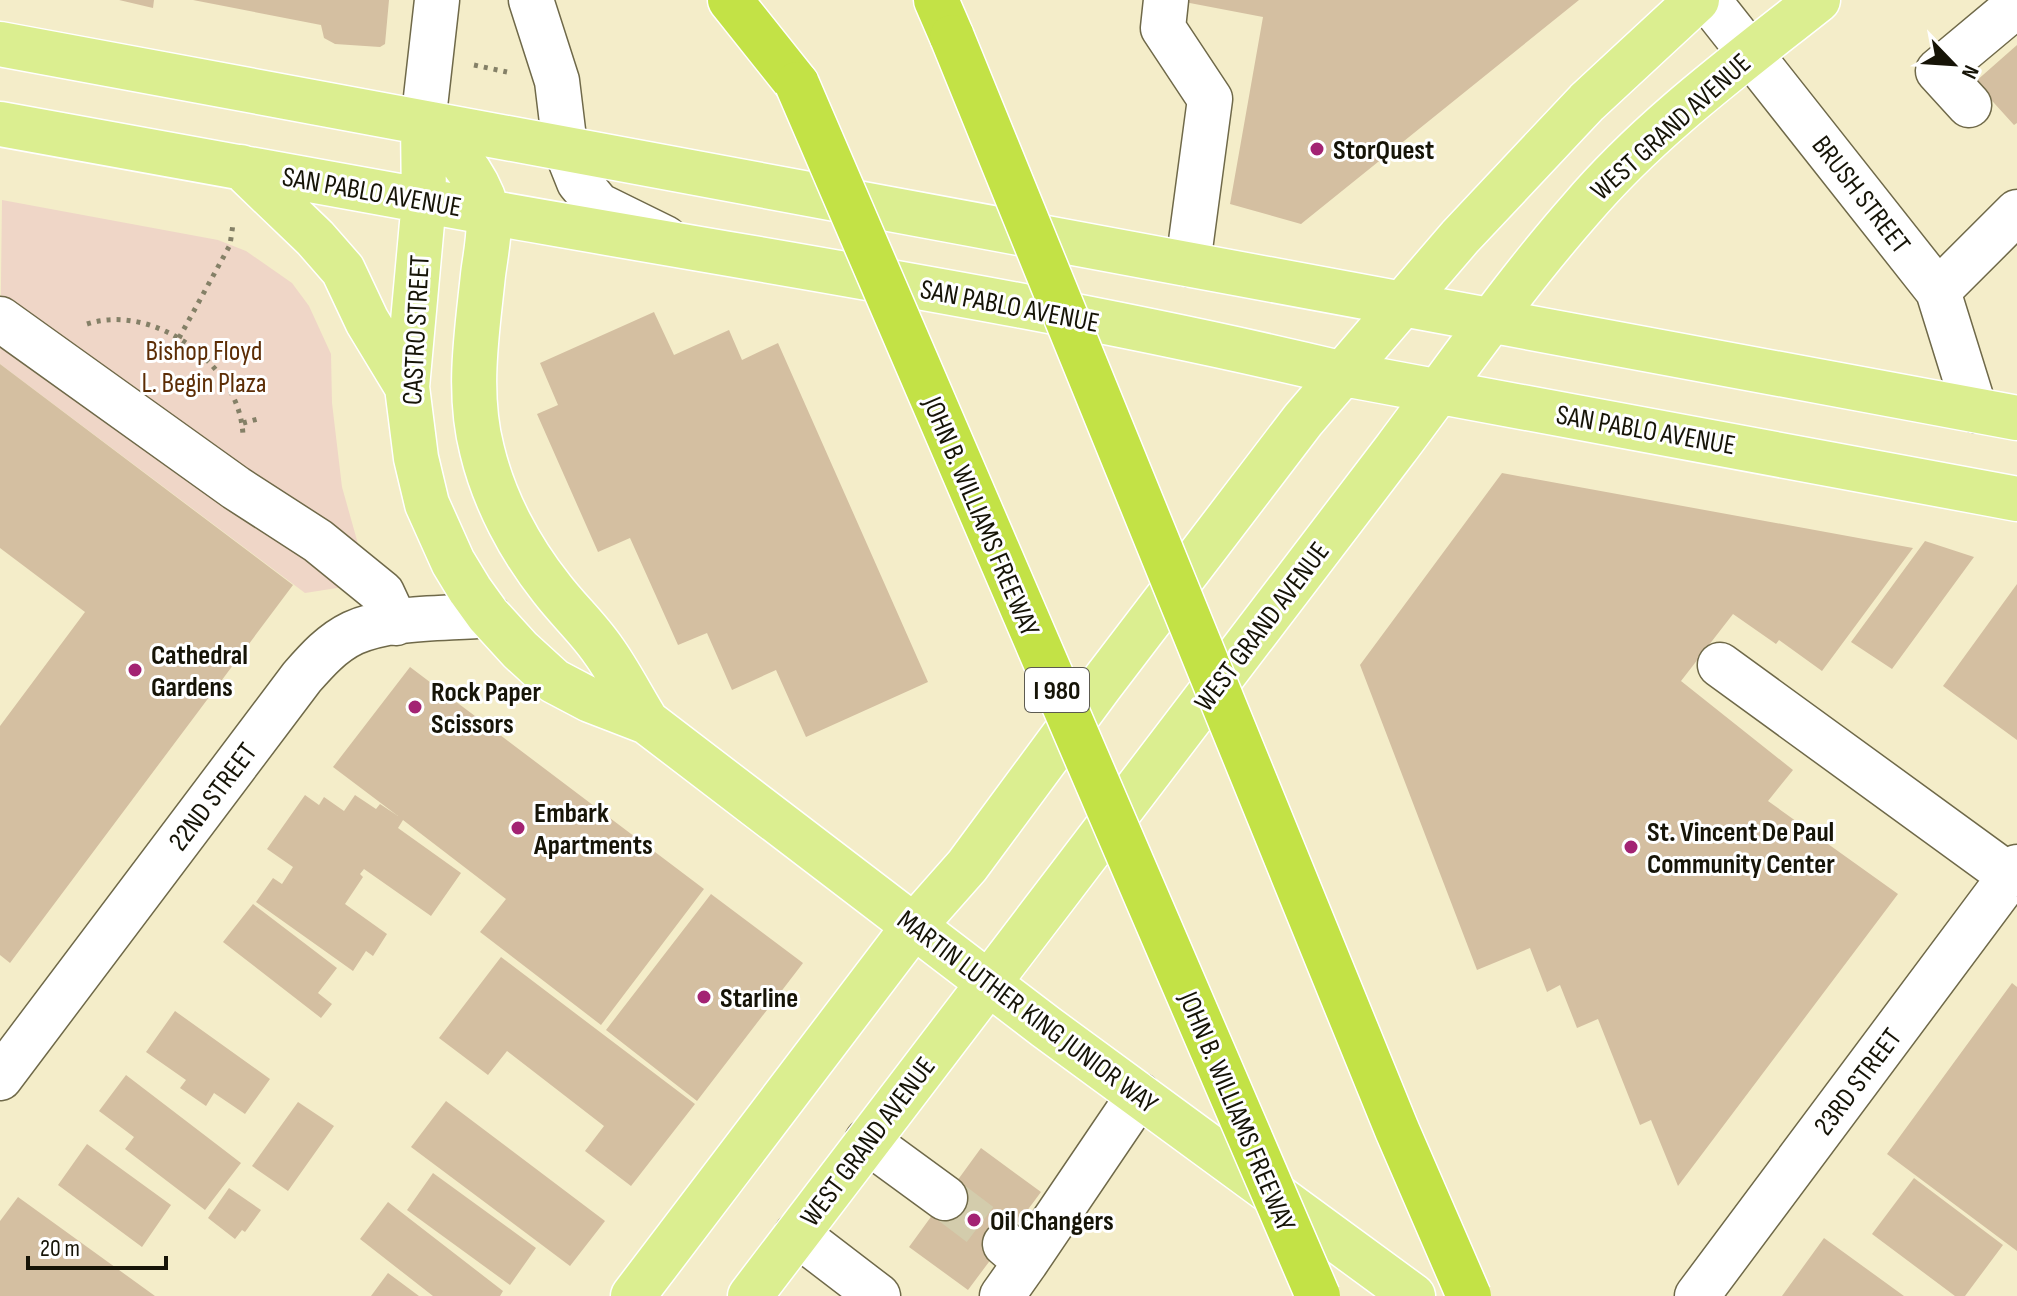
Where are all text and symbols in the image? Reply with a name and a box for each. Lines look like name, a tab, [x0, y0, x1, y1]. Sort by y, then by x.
north arrow	[1913, 24, 1993, 104]
street label: WEST GRAND AVENUE	[1584, 47, 1758, 207]
text: N	[1955, 61, 1984, 83]
street label: BRUSH STREET	[1805, 129, 1917, 260]
place label: StorQuest	[1333, 134, 1434, 167]
marker: StorQuest	[1308, 140, 1326, 158]
street label: SAN PABLO AVENUE	[280, 160, 464, 224]
street label: CASTRO STREET	[396, 254, 437, 406]
street label: SAN PABLO AVENUE	[918, 273, 1102, 340]
park label: Bishop Floyd L. Begin Plaza	[141, 335, 267, 400]
street label: JOHN B. WILLIAMS FREEWAY	[915, 391, 1046, 641]
street label: SAN PABLO AVENUE	[1554, 398, 1738, 462]
street label: WEST GRAND AVENUE	[1188, 536, 1337, 718]
place label: Cathedral Gardens	[151, 639, 248, 704]
marker: Cathedral Gardens	[126, 661, 144, 679]
road number: I 980	[1025, 668, 1089, 712]
place label: Rock Paper Scissors	[431, 676, 542, 741]
marker: Rock Paper Scissors	[406, 698, 424, 716]
street label: 22ND STREET	[162, 737, 264, 857]
place label: Embark Apartments	[533, 797, 653, 862]
place label: St. Vincent De Paul Community Center	[1647, 816, 1835, 881]
marker: Embark Apartments	[509, 819, 527, 837]
marker: St. Vincent De Paul Community Center	[1622, 838, 1640, 856]
street label: MARTIN LUTHER KING JUNIOR WAY	[891, 904, 1164, 1121]
place label: Starline	[720, 982, 798, 1015]
street label: JOHN B. WILLIAMS FREEWAY	[1171, 986, 1302, 1236]
marker: Starline	[695, 988, 713, 1006]
street label: 23RD STREET	[1807, 1022, 1909, 1142]
street label: WEST GRAND AVENUE	[794, 1051, 943, 1233]
place label: Oil Changers	[990, 1205, 1114, 1238]
marker: Oil Changers	[965, 1211, 983, 1229]
scale bar	[28, 1220, 166, 1270]
text: 20 m	[40, 1234, 80, 1263]

